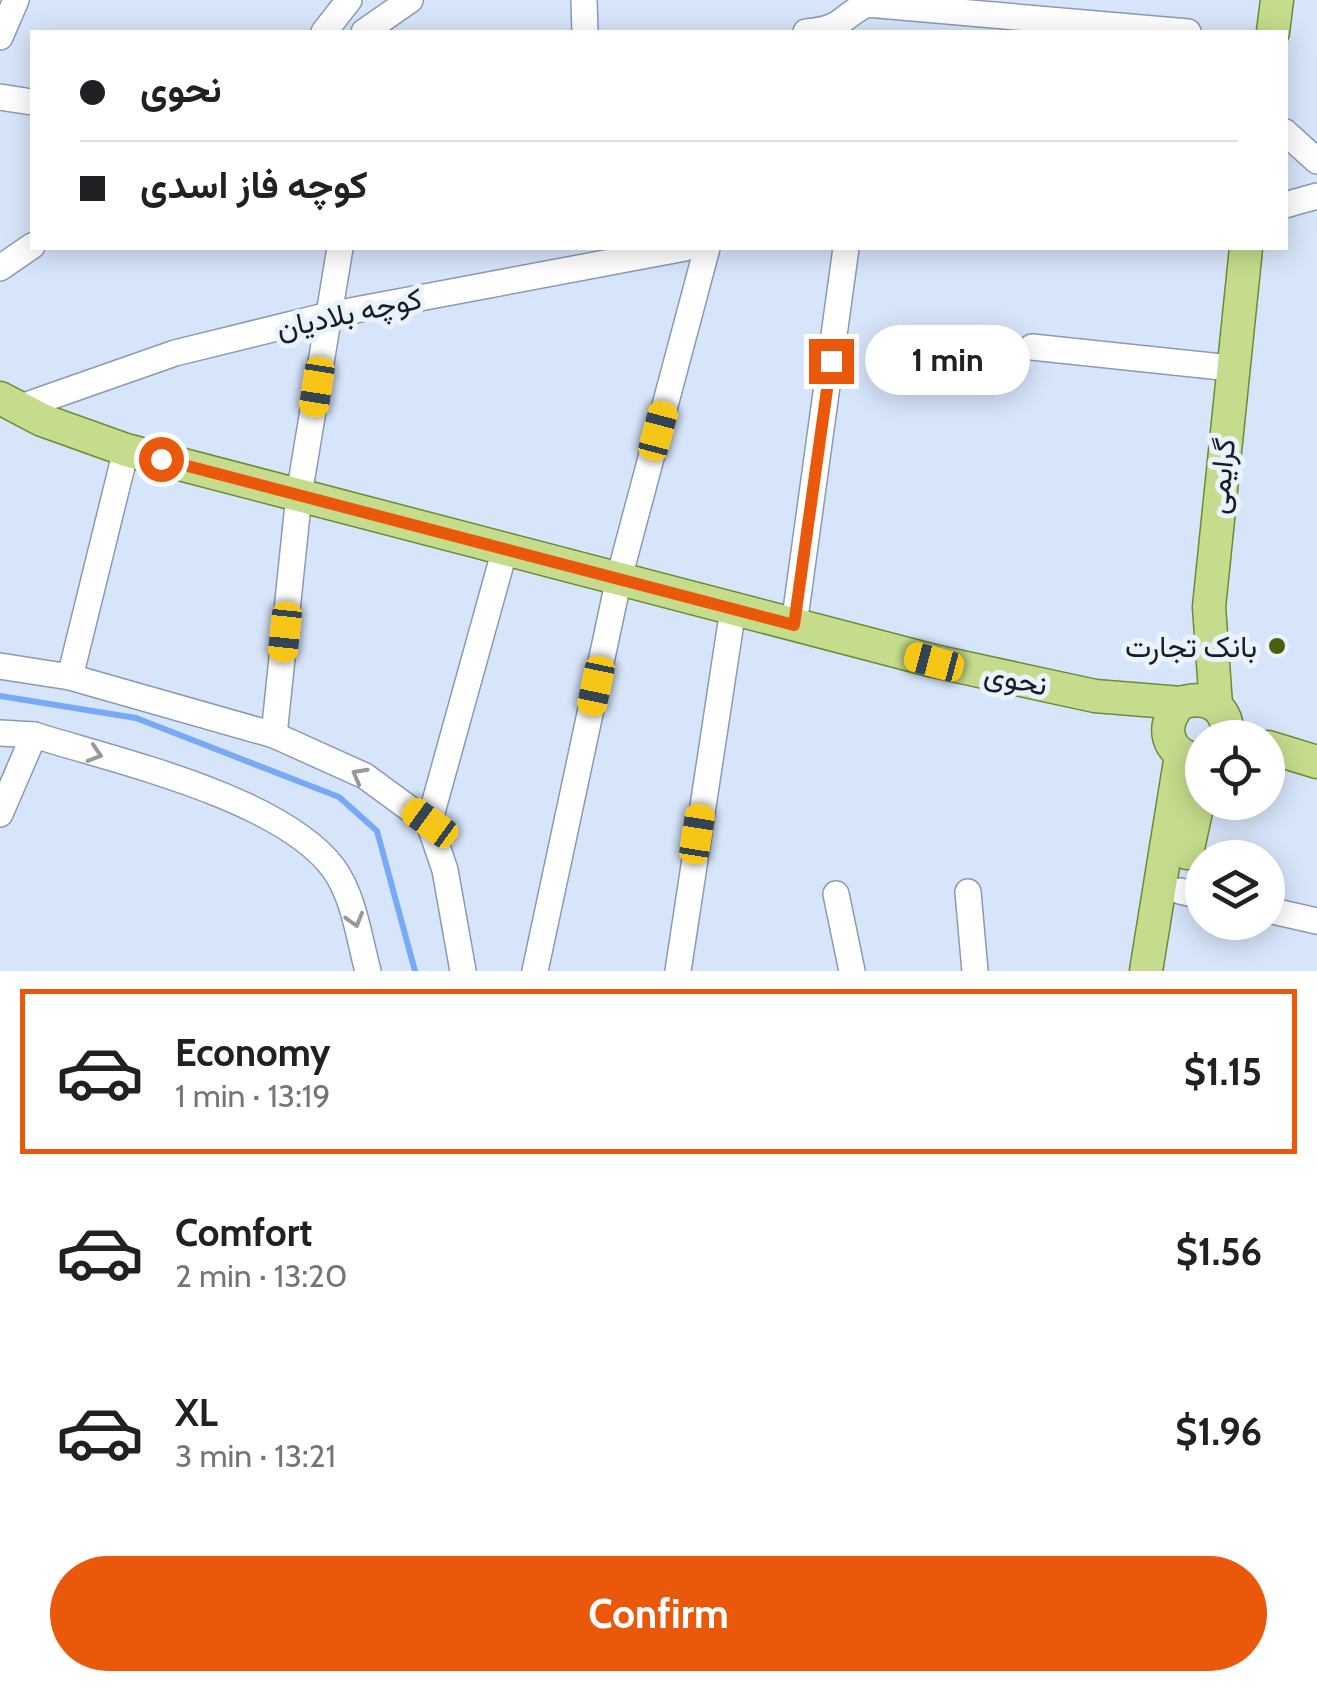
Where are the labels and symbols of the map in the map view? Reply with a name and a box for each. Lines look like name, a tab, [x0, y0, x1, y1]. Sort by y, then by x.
street label: کوچه بلادیان	[273, 280, 426, 348]
callout: 1 min	[866, 326, 1031, 396]
route end	[809, 339, 854, 384]
car	[297, 355, 337, 419]
car	[636, 398, 680, 464]
street label: گرایمی	[1199, 436, 1243, 516]
route start	[139, 437, 184, 482]
car	[267, 601, 303, 663]
place label: بانک تجارت	[1125, 628, 1257, 665]
marker: بانک تجارت	[1266, 635, 1288, 657]
car	[901, 640, 967, 684]
car	[575, 654, 617, 718]
street label: نحوی	[981, 654, 1051, 704]
one-way arrow	[85, 742, 102, 763]
one-way arrow	[351, 768, 370, 787]
car	[397, 793, 463, 853]
car	[677, 802, 717, 866]
one-way arrow	[343, 911, 364, 929]

